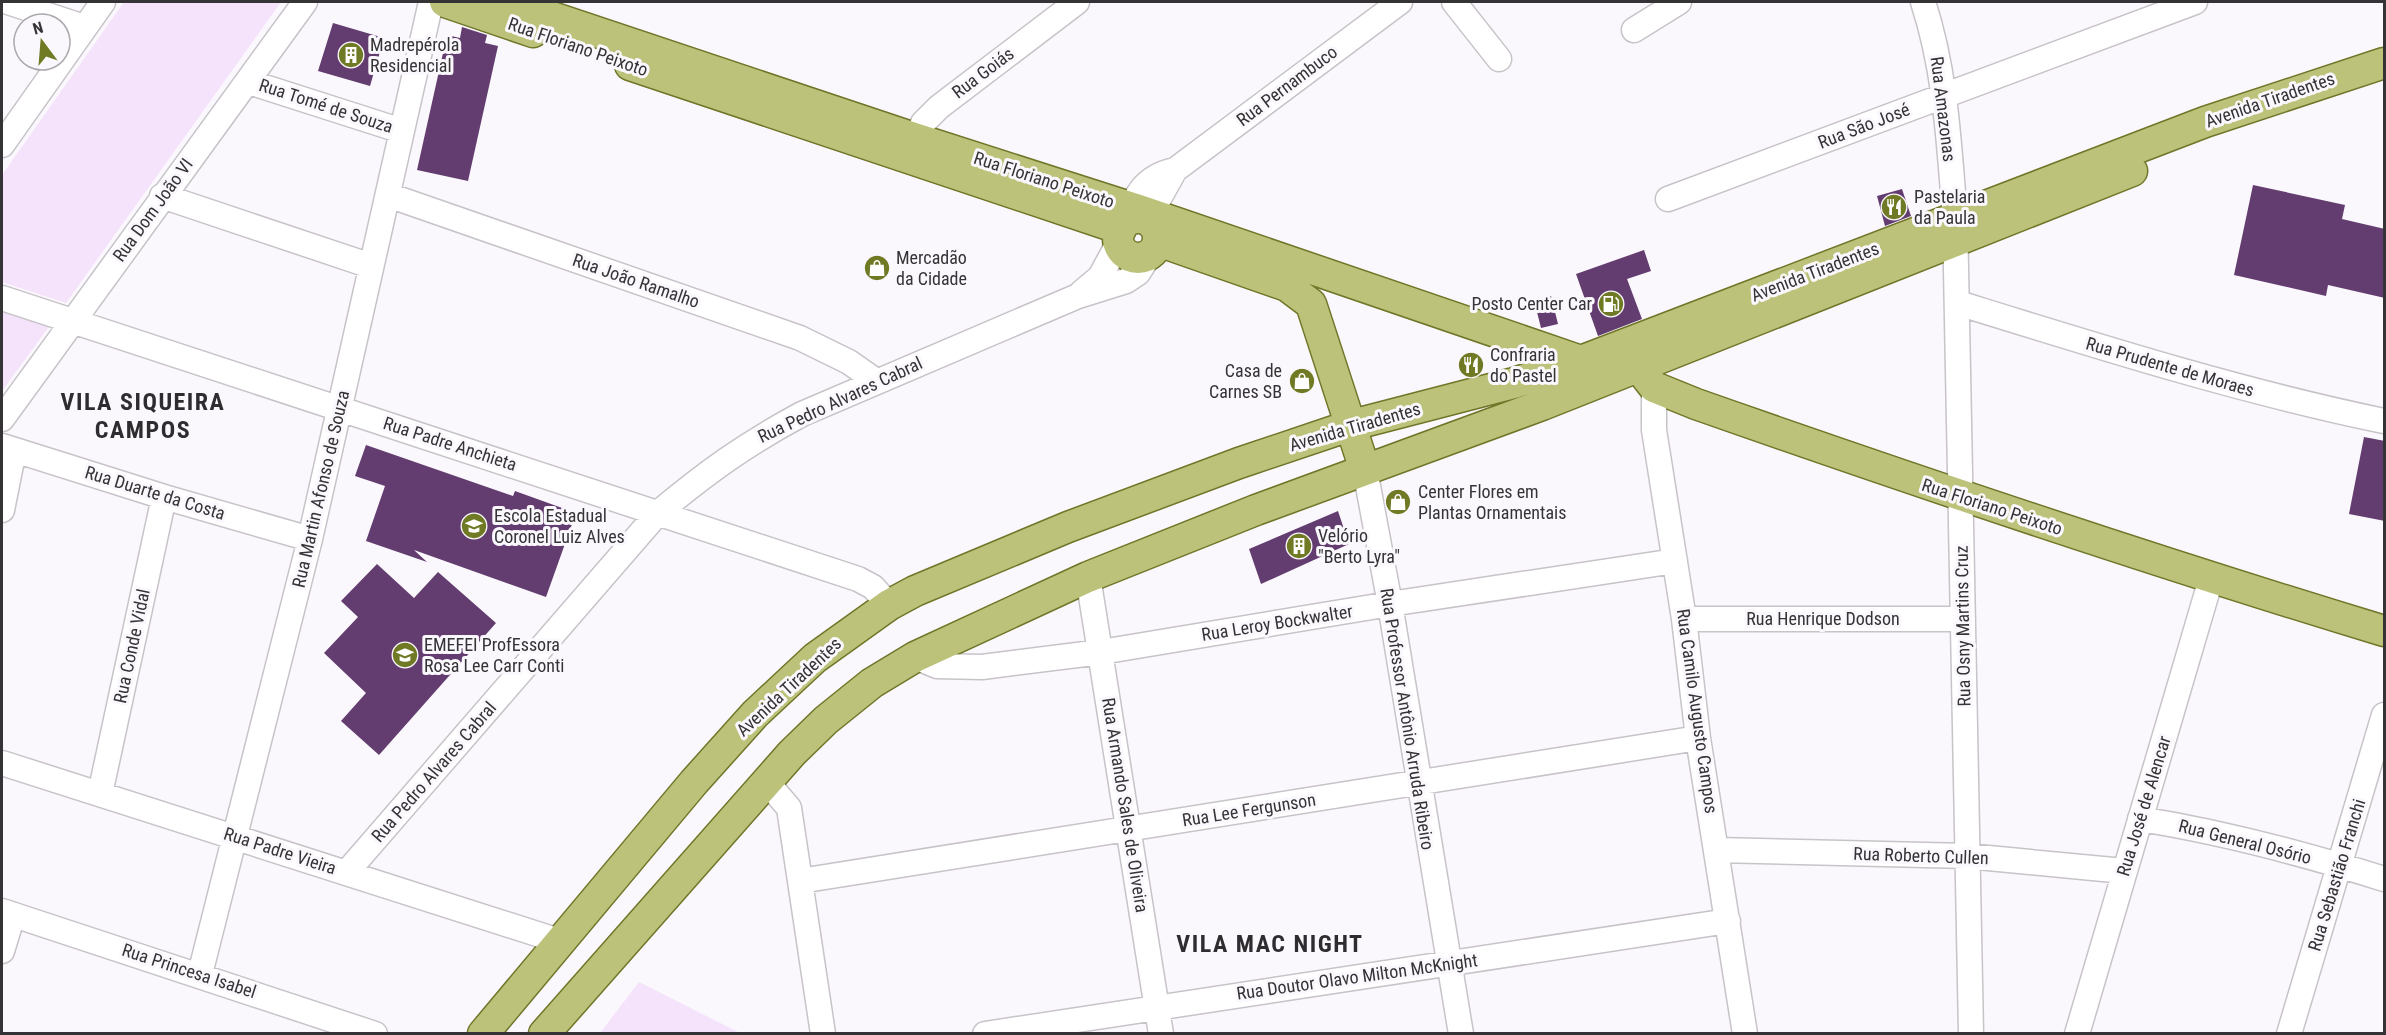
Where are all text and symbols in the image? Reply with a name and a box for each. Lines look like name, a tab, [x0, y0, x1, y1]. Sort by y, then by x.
north arrow	[12, 12, 72, 72]
street label: Rua Floriano Peixoto	[506, 13, 651, 80]
text: N	[31, 18, 45, 39]
place label: Madrepérola Residencial	[370, 34, 459, 76]
building icon: Madrepérola Residencial	[336, 40, 366, 70]
street label: Rua Pernambuco	[1232, 41, 1341, 130]
street label: Rua Goiás	[948, 43, 1018, 103]
street label: Rua Amazonas	[1927, 55, 1960, 163]
street label: Avenida Tiradentes	[2202, 68, 2337, 132]
street label: Rua Tomé de Souza	[257, 74, 396, 137]
street label: Rua São José	[1815, 98, 1913, 153]
street label: Rua Floriano Peixoto	[971, 147, 1117, 212]
street label: Rua Dom João VI	[108, 154, 197, 265]
place label: Pastelaria da Paula	[1914, 186, 1985, 228]
restaurant icon: Pastelaria da Paula	[1879, 192, 1909, 222]
street label: Avenida Tiradentes	[1748, 237, 1882, 306]
place label: Mercadão da Cidade	[896, 247, 967, 289]
street label: Rua João Ramalho	[570, 249, 702, 312]
shop icon: Mercadão da Cidade	[862, 253, 892, 283]
fuel station icon: Posto Center Car	[1596, 289, 1626, 319]
place label: Posto Center Car	[1472, 293, 1593, 314]
street label: Rua Prudente de Moraes	[2084, 332, 2257, 401]
place label: Confraria do Pastel	[1490, 344, 1557, 386]
restaurant icon: Confraria do Pastel	[1456, 350, 1486, 380]
street label: Rua Pedro Alvares Cabral	[754, 352, 925, 447]
place label: Casa de Carnes SB	[1209, 360, 1282, 402]
shop icon: Casa de Carnes SB	[1287, 366, 1317, 396]
district label: VILA SIQUEIRA CAMPOS	[61, 388, 225, 444]
street label: Rua Martin Afonso de Souza	[288, 388, 353, 590]
street label: Avenida Tiradentes	[1287, 398, 1423, 455]
street label: Rua Padre Anchieta	[381, 412, 519, 475]
street label: Rua Duarte da Costa	[82, 461, 228, 524]
street label: Rua Floriano Peixoto	[1919, 474, 2065, 539]
place label: Center Flores em Plantas Ornamentais	[1418, 481, 1566, 523]
shop icon: Center Flores em Plantas Ornamentais	[1383, 487, 1413, 517]
place label: Escola Estadual Coronel Luiz Alves	[494, 505, 625, 547]
school or university icon: Escola Estadual Coronel Luiz Alves	[459, 511, 489, 541]
place label: Velório "Berto Lyra"	[1318, 525, 1400, 567]
building icon: Velório "Berto Lyra"	[1284, 531, 1314, 561]
street label: Rua Osny Martins Cruz	[1951, 545, 1974, 707]
street label: Rua Professor Antônio Arruda Ribeiro	[1376, 586, 1439, 851]
street label: Rua Conde Vidal	[109, 587, 154, 705]
street label: Rua Leroy Bockwalter	[1200, 600, 1355, 645]
street label: Rua Camilo Augusto Campos	[1673, 607, 1722, 815]
street label: Rua Henrique Dodson	[1746, 608, 1900, 629]
street label: Avenida Tiradentes	[732, 633, 845, 741]
place label: EMEFEI ProfEssora Rosa Lee Carr Conti	[424, 634, 564, 676]
school or university icon: EMEFEI ProfEssora Rosa Lee Carr Conti	[390, 640, 420, 670]
street label: Rua Armando Sales de Oliveira	[1098, 696, 1153, 914]
street label: Rua Pedro Alvares Cabral	[367, 697, 500, 846]
street label: Rua José de Alencar	[2112, 733, 2175, 878]
street label: Rua Lee Fergunson	[1181, 789, 1317, 830]
street label: Rua Sebastião Franchi	[2303, 796, 2370, 953]
street label: Rua General Osório	[2177, 815, 2314, 868]
street label: Rua Padre Vieira	[221, 822, 339, 879]
street label: Rua Roberto Cullen	[1853, 843, 1989, 868]
district label: VILA MAC NIGHT	[1176, 930, 1364, 958]
street label: Rua Princesa Isabel	[119, 939, 259, 1002]
street label: Rua Doutor Olavo Milton McKnight	[1235, 949, 1479, 1004]

